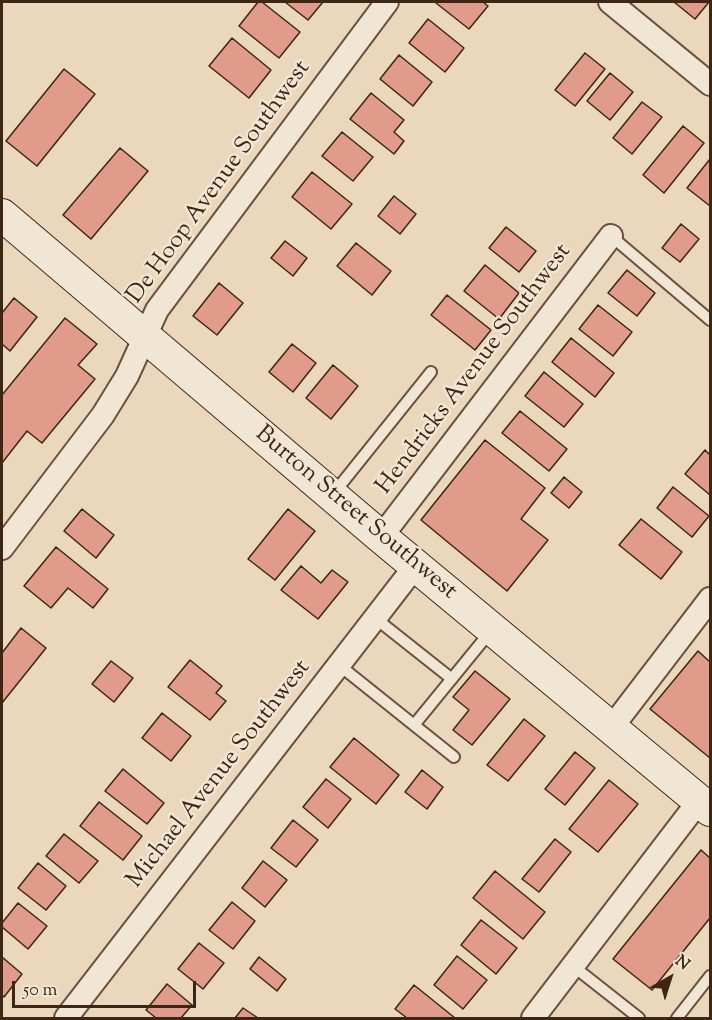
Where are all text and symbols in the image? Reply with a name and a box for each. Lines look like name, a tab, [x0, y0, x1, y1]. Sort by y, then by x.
street label: De Hoop Avenue Southwest	[122, 56, 318, 310]
street label: Hendricks Avenue Southwest	[371, 239, 579, 501]
street label: Burton Street Southwest	[248, 421, 462, 607]
street label: Michael Avenue Southwest	[122, 655, 318, 895]
north arrow	[640, 948, 700, 1008]
text: N	[669, 951, 694, 977]
scale bar	[15, 969, 200, 1007]
text: 50 m	[23, 978, 57, 1004]

